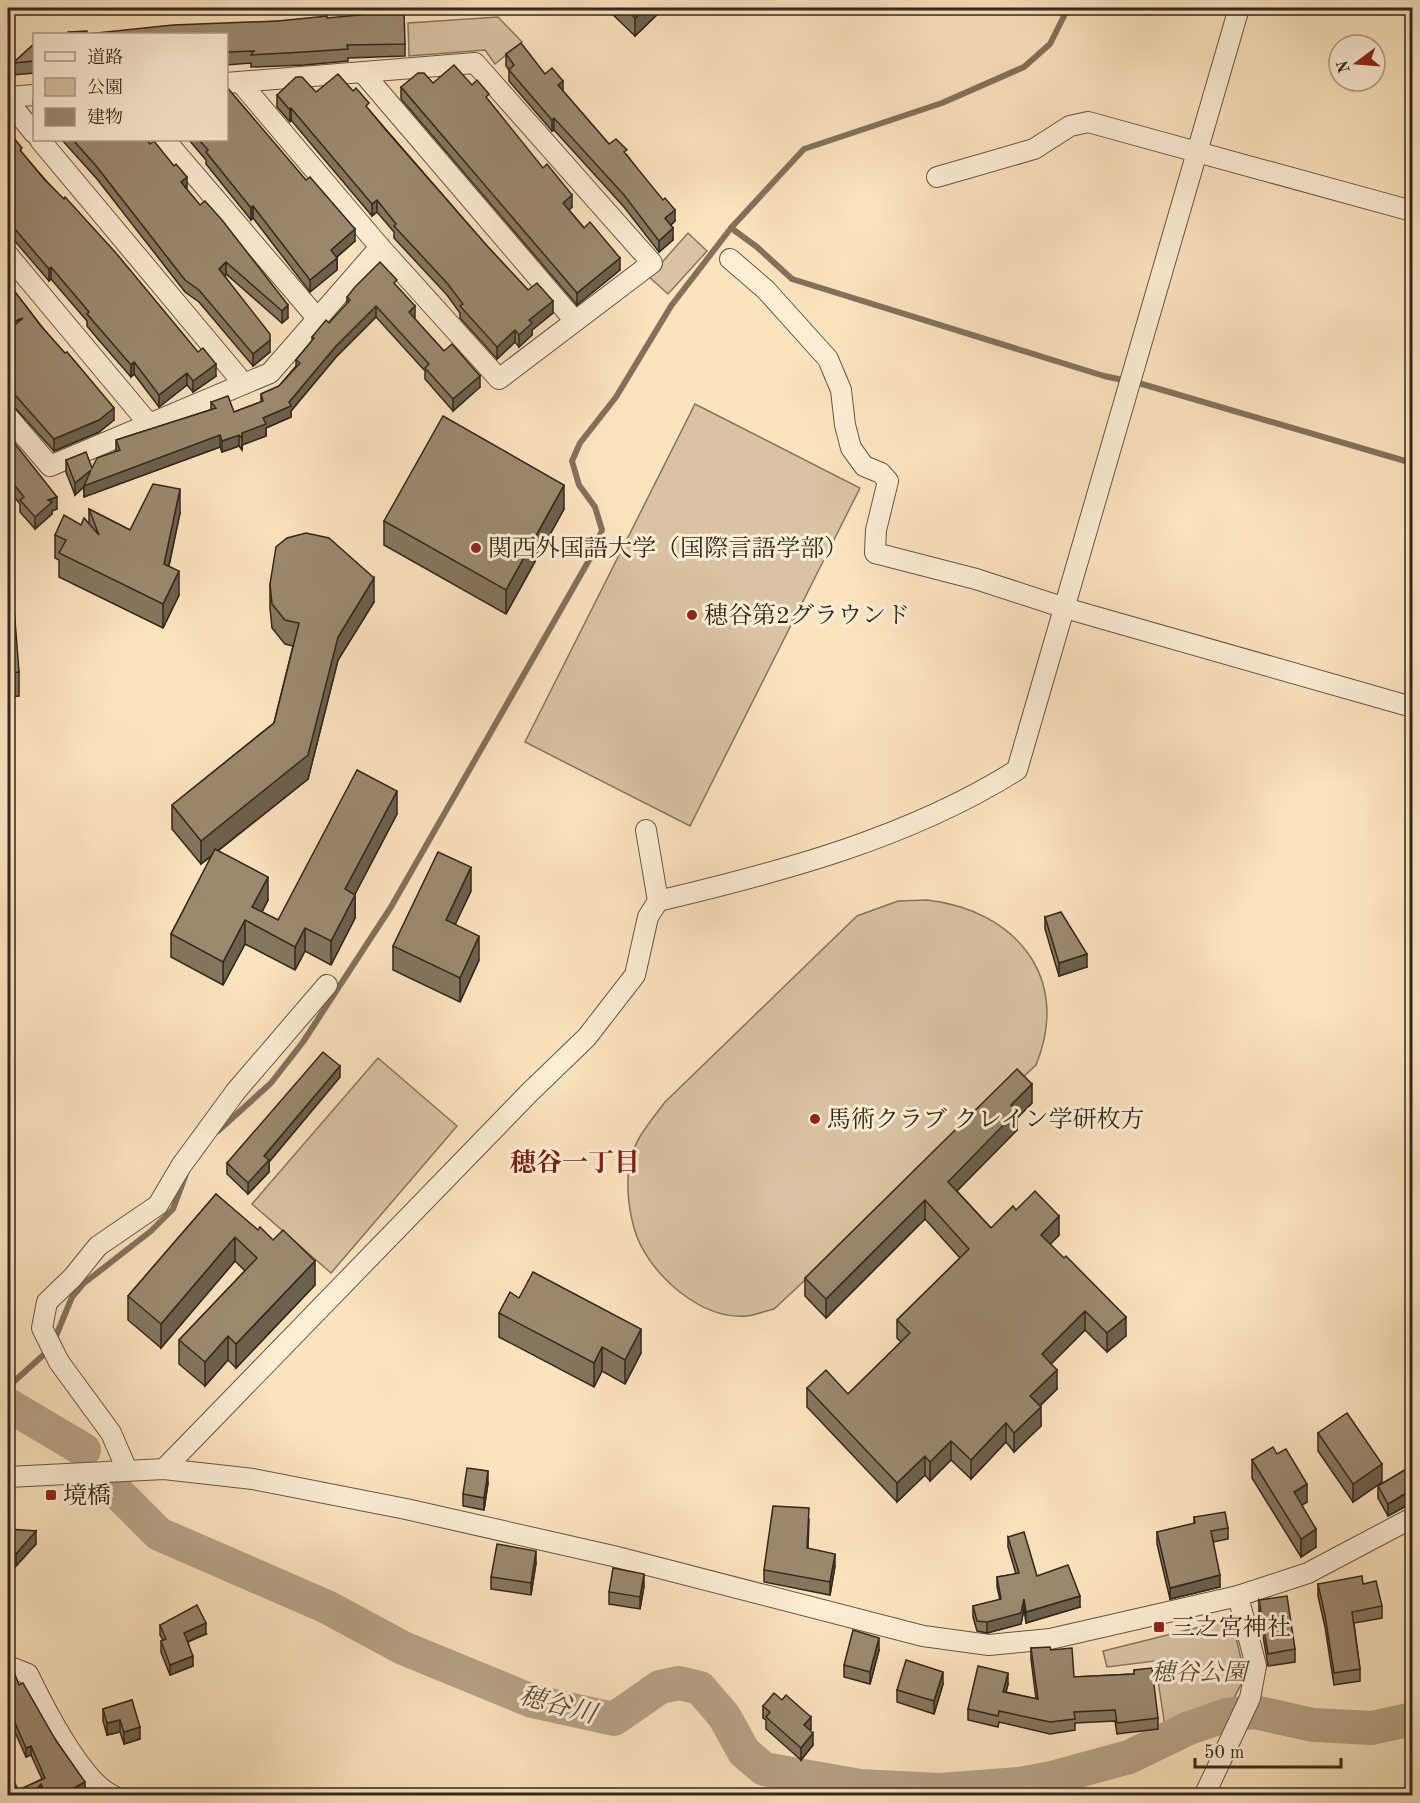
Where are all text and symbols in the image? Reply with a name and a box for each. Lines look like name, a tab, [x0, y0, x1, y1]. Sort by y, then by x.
legend	[33, 33, 228, 141]
north arrow	[1327, 33, 1387, 93]
text: 道路	[87, 47, 123, 67]
text: N	[1335, 58, 1354, 75]
text: 公園	[87, 78, 123, 97]
text: 建物	[87, 107, 123, 127]
place label: 関西外国語大学（国際言語学部）	[488, 535, 848, 562]
marker: 関西外国語大学（国際言語学部）	[469, 541, 483, 555]
place label: 穂谷第2グラウンド	[704, 602, 910, 629]
marker: 穂谷第2グラウンド	[685, 608, 699, 622]
place label: 馬術クラブ クレイン学研枚方	[827, 1106, 1145, 1133]
marker: 馬術クラブ クレイン学研枚方	[808, 1112, 822, 1126]
district label: 穂谷一丁目	[510, 1149, 640, 1177]
place label: 境橋	[63, 1482, 111, 1509]
marker: 境橋	[44, 1488, 58, 1502]
place label: 三之宮神社	[1171, 1614, 1291, 1641]
marker: 三之宮神社	[1152, 1620, 1166, 1634]
park label: 穂谷公園	[1151, 1660, 1251, 1686]
water label: 穂谷川	[516, 1681, 602, 1729]
scale bar	[1195, 1731, 1340, 1769]
text: 50 m	[1204, 1744, 1244, 1762]

